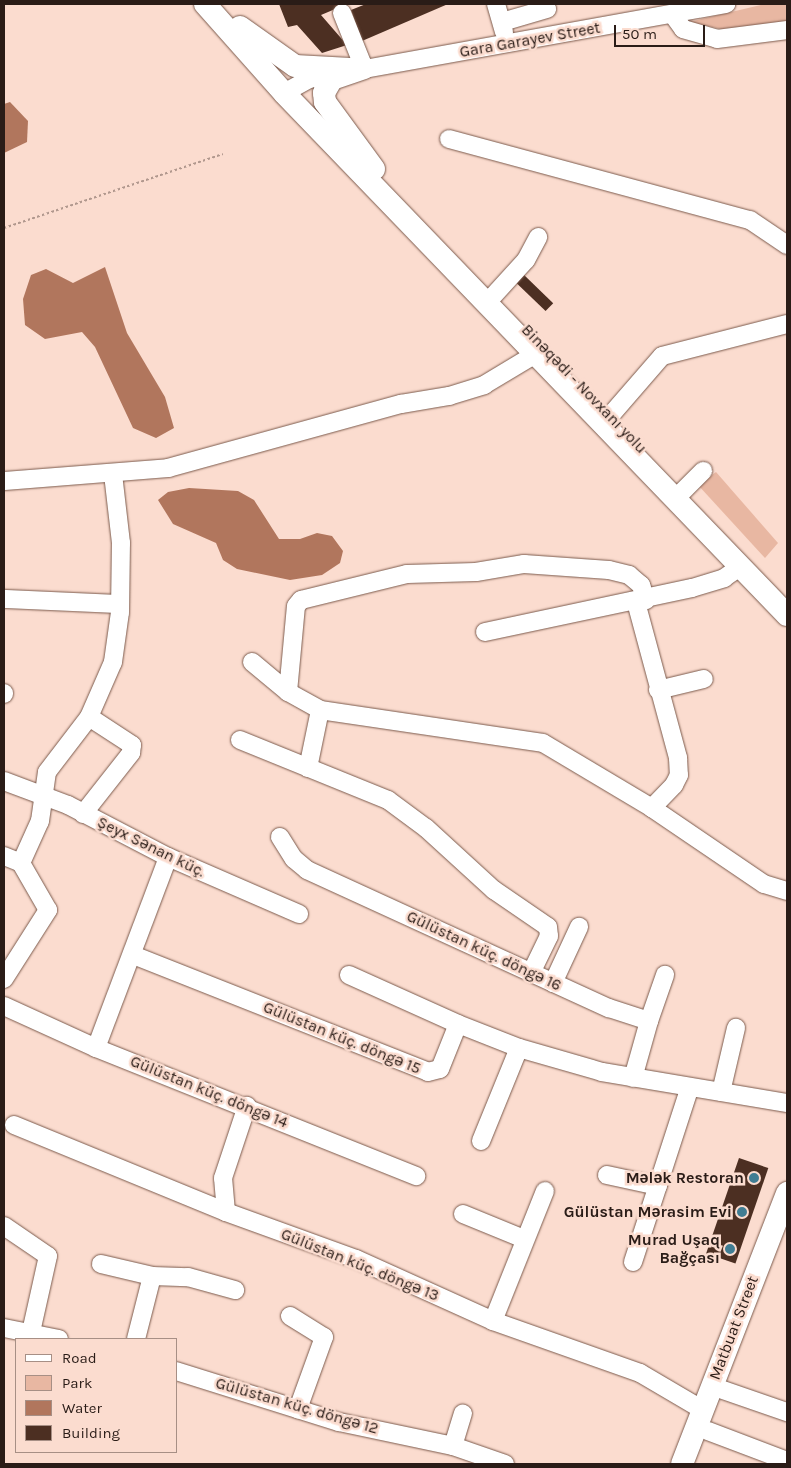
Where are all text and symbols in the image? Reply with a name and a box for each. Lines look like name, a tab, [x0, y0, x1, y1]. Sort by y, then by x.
scale bar	[616, 15, 707, 47]
street label: Gara Garayev Street	[458, 18, 602, 62]
text: 50 m	[622, 25, 657, 43]
street label: Binəqədi - Novxanı yolu	[517, 320, 651, 458]
street label: Şeyx Sənan küç.	[94, 813, 208, 881]
street label: Gülüstan küç. döngə 16	[404, 907, 564, 995]
street label: Gülüstan küç. döngə 15	[260, 998, 424, 1078]
street label: Gülüstan küç. döngə 14	[127, 1052, 291, 1132]
place label: Mələk Restoran	[626, 1168, 744, 1188]
marker: Mələk Restoran	[748, 1172, 760, 1184]
place label: Gülüstan Mərasim Evi	[564, 1202, 732, 1222]
marker: Gülüstan Mərasim Evi	[736, 1206, 748, 1218]
street label: Gülüstan küç. döngə 13	[278, 1224, 442, 1306]
place label: Murad Uşaq Bağçası	[628, 1230, 720, 1268]
marker: Murad Uşaq Bağçası	[724, 1243, 736, 1255]
street label: Matbuat Street	[705, 1273, 763, 1383]
legend	[15, 1338, 178, 1453]
text: Road	[62, 1349, 97, 1367]
text: Park	[62, 1374, 92, 1392]
street label: Gülüstan küç. döngə 12	[213, 1374, 381, 1438]
text: Water	[62, 1399, 102, 1417]
text: Building	[62, 1424, 120, 1442]

